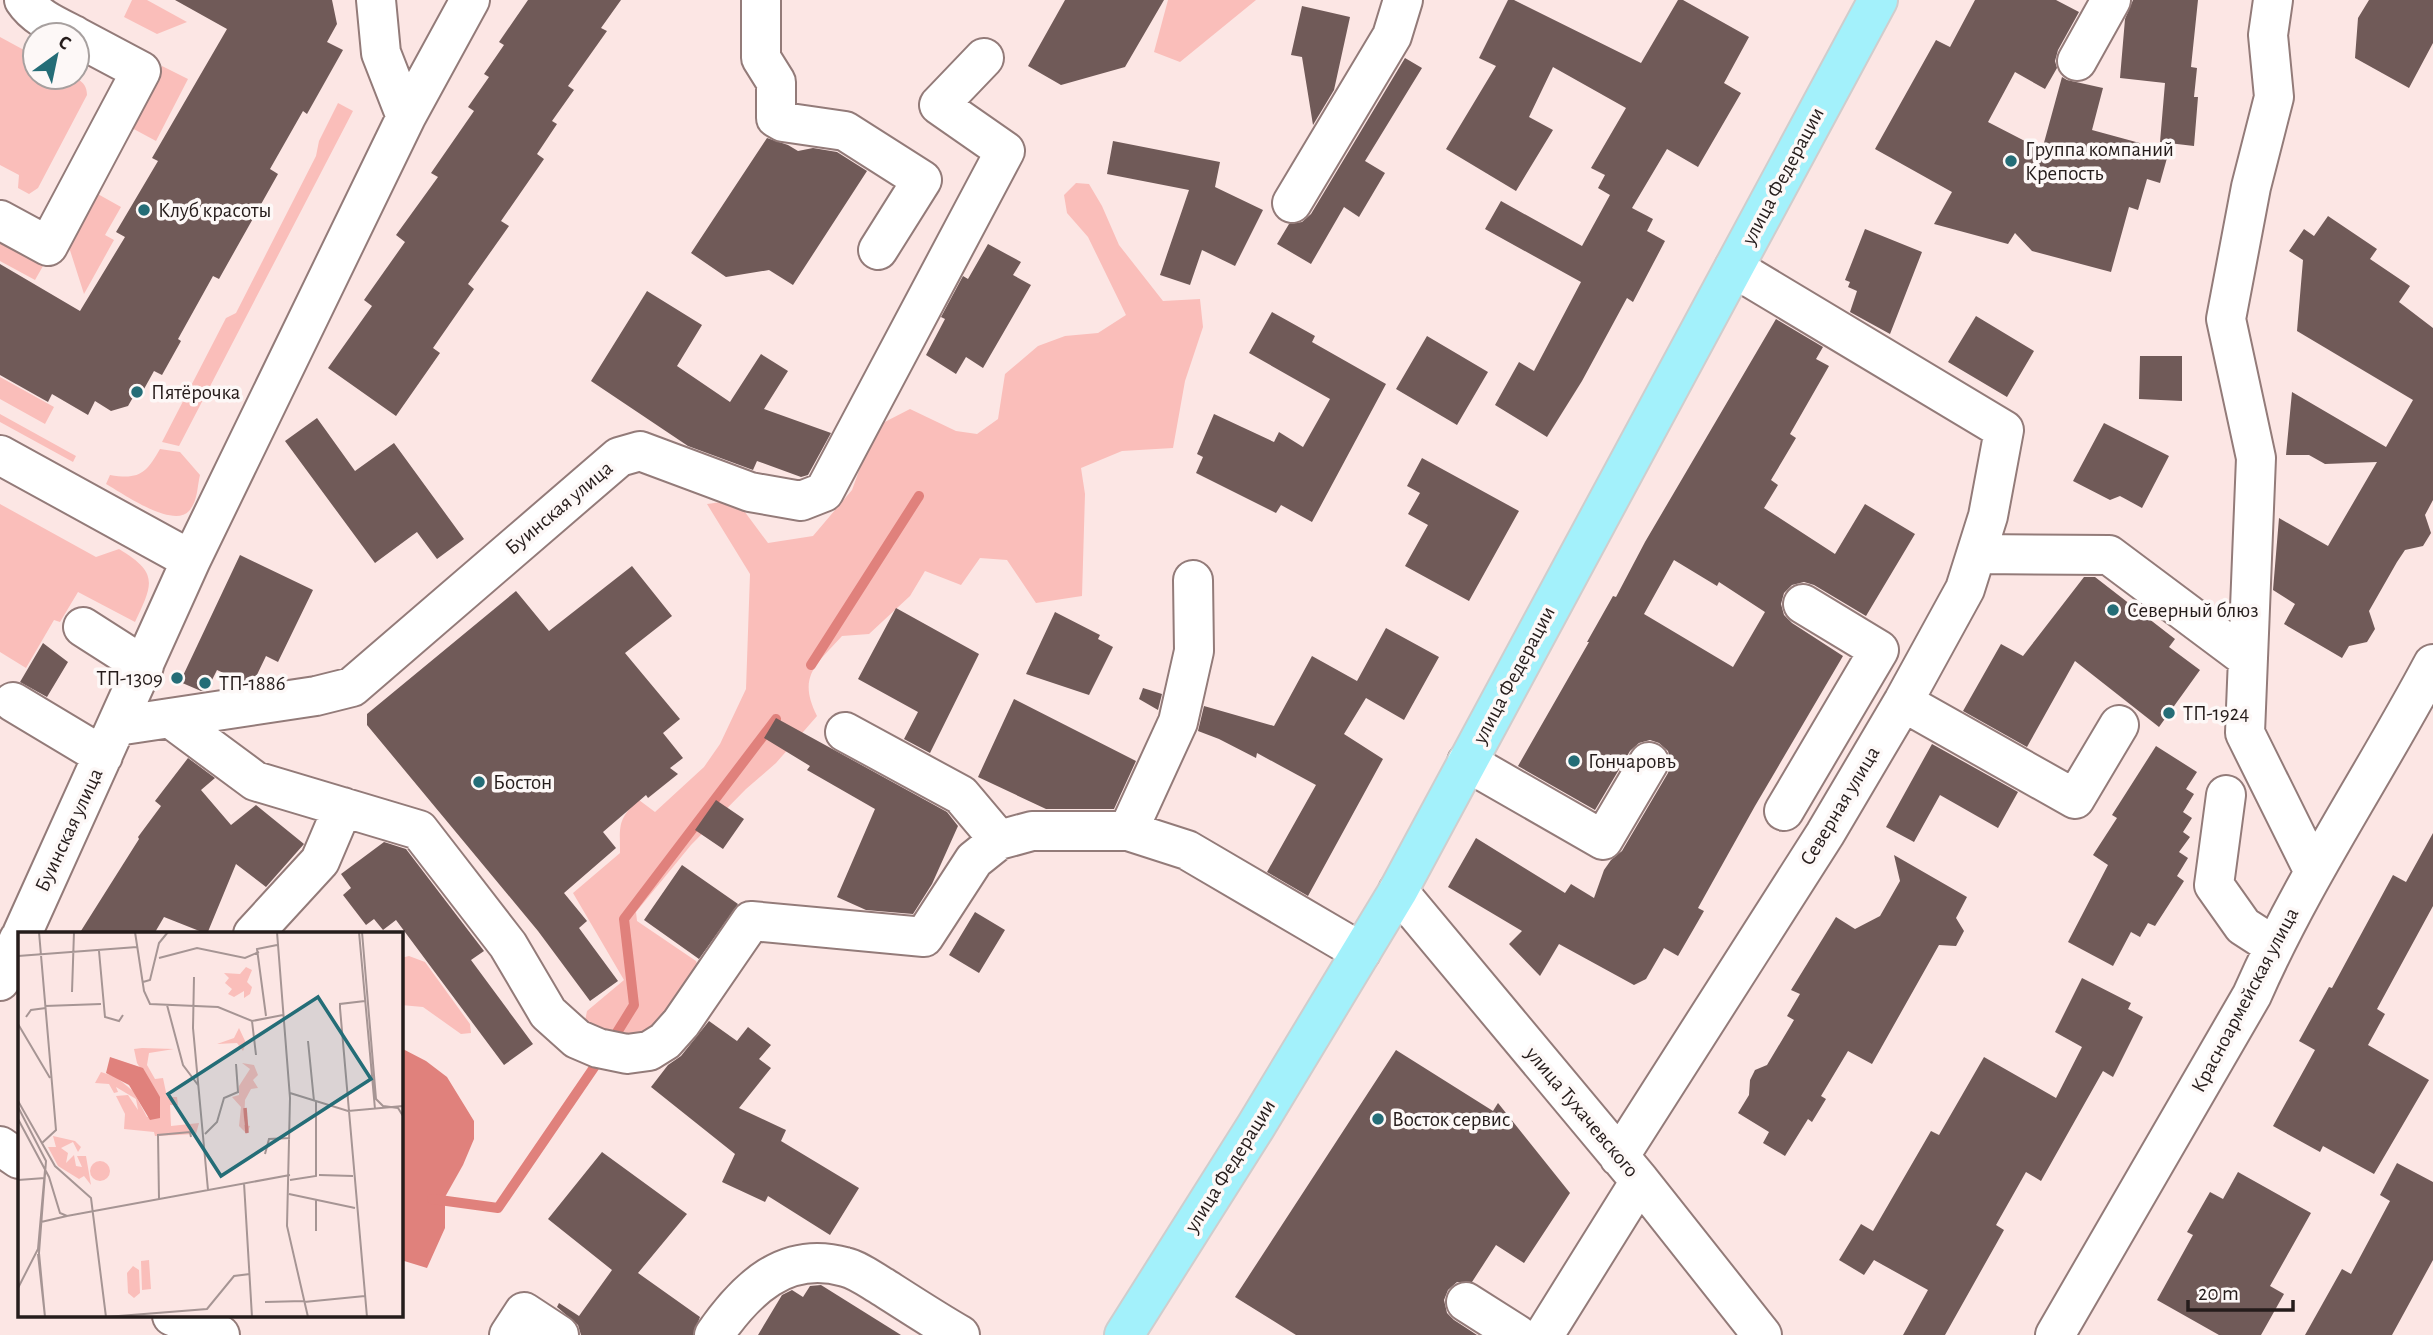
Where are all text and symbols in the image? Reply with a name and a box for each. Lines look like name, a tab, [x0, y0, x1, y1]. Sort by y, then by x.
north arrow	[21, 21, 91, 91]
text: С	[55, 32, 74, 54]
street label: улица Федерации	[1738, 104, 1828, 249]
place label: Группа компаний Крепость	[2025, 139, 2174, 184]
marker: Группа компаний Крепость	[2003, 153, 2019, 169]
place label: Клуб красоты	[158, 200, 271, 221]
marker: Клуб красоты	[136, 202, 152, 218]
place label: Пятёрочка	[151, 382, 241, 403]
marker: Пятёрочка	[129, 384, 145, 400]
street label: Буинская улица	[501, 457, 617, 559]
place label: Северный блюз	[2127, 600, 2259, 621]
marker: Северный блюз	[2105, 602, 2121, 618]
street label: улица Федерации	[1469, 603, 1559, 748]
place label: ТП-1309	[97, 668, 163, 689]
marker: ТП-1309	[169, 670, 185, 686]
place label: ТП-1886	[219, 673, 286, 694]
marker: ТП-1886	[197, 675, 213, 691]
place label: ТП-1924	[2183, 703, 2249, 724]
marker: ТП-1924	[2161, 705, 2177, 721]
street label: Северная улица	[1796, 743, 1884, 869]
place label: Гончаровъ	[1588, 751, 1676, 772]
marker: Гончаровъ	[1566, 753, 1582, 769]
street label: Буинская улица	[31, 765, 107, 895]
place label: Бостон	[493, 772, 552, 793]
marker: Бостон	[471, 774, 487, 790]
street label: Красноармейская улица	[2187, 904, 2303, 1096]
inset map	[18, 932, 402, 1318]
street label: улица Тухачевского	[1521, 1042, 1642, 1181]
street label: улица Федерации	[1180, 1096, 1279, 1237]
place label: Восток сервис	[1392, 1109, 1510, 1130]
marker: Восток сервис	[1370, 1111, 1386, 1127]
scale bar	[2188, 1268, 2293, 1312]
text: 20 m	[2198, 1283, 2239, 1304]

